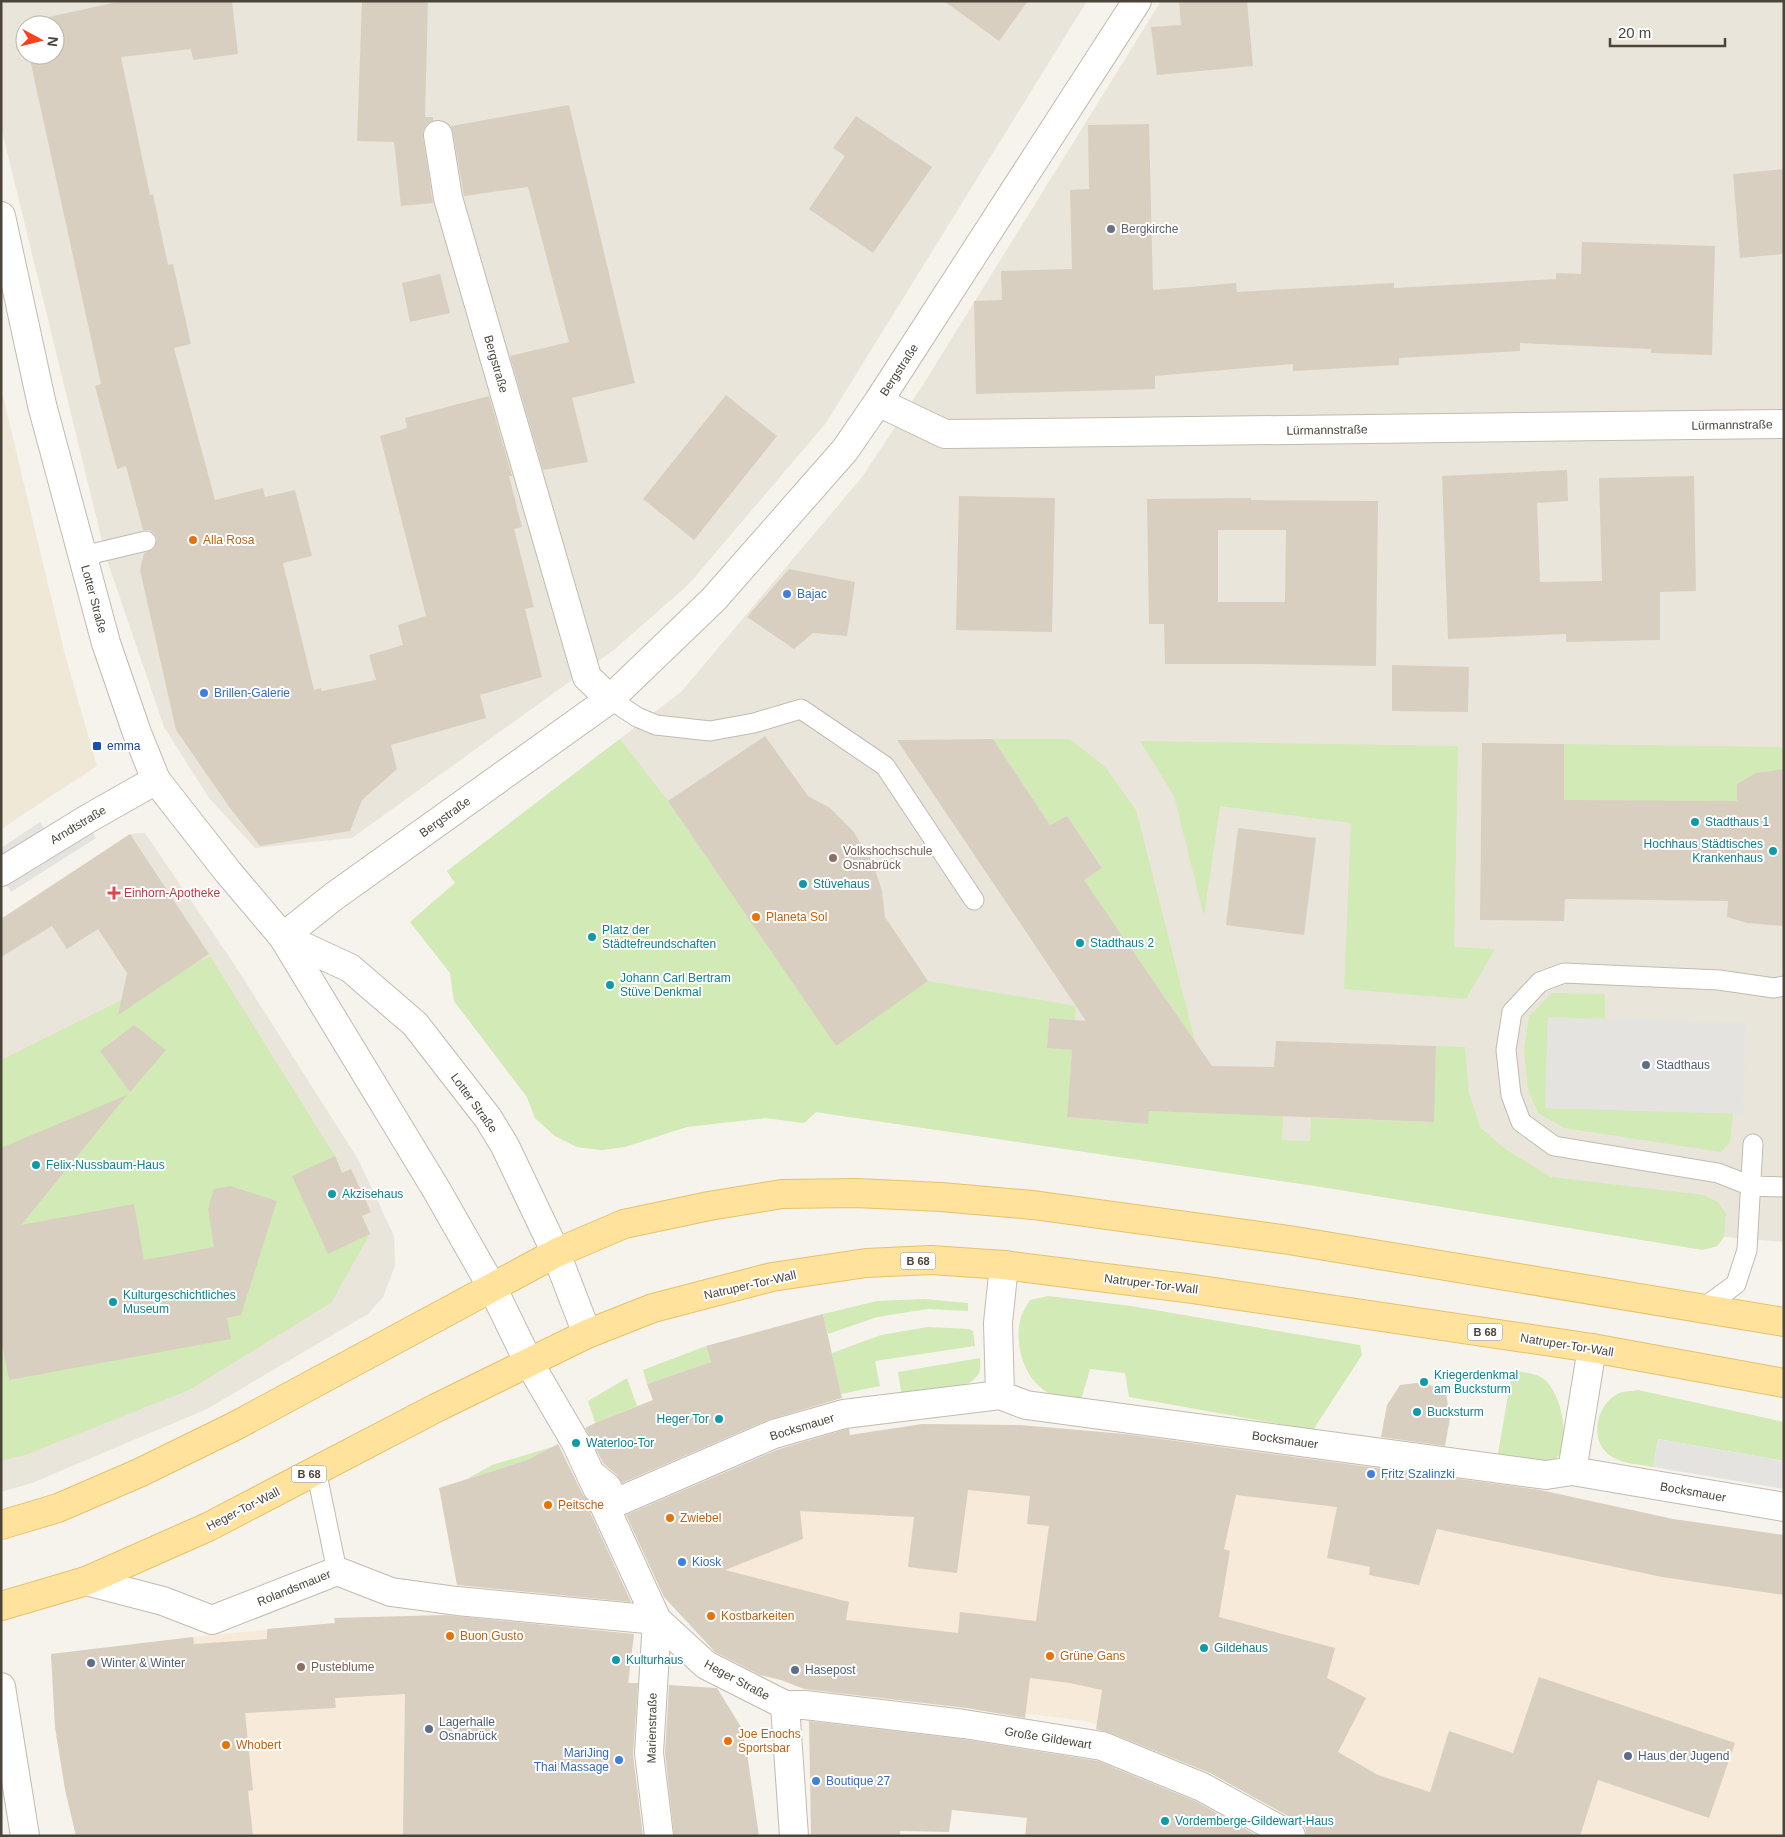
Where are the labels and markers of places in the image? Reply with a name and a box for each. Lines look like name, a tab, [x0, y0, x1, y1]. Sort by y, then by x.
place label: Bergkirche	[1121, 222, 1179, 236]
marker: Bergkirche	[1105, 223, 1117, 235]
place label: Alla Rosa	[203, 533, 255, 547]
marker: Alla Rosa	[187, 534, 199, 546]
place label: Bajac	[797, 587, 827, 601]
marker: Bajac	[781, 588, 793, 600]
place label: Brillen-Galerie	[214, 686, 290, 700]
marker: Brillen-Galerie	[198, 687, 210, 699]
place label: emma	[107, 739, 141, 753]
marker: emma	[91, 740, 103, 752]
place label: Stadthaus 1	[1705, 815, 1769, 829]
marker: Stadthaus 1	[1689, 816, 1701, 828]
place label: Hochhaus Städtisches Krankenhaus	[1644, 837, 1763, 865]
place label: Volkshochschule Osnabrück	[843, 844, 933, 872]
marker: Hochhaus Städtisches Krankenhaus	[1767, 845, 1779, 857]
marker: Volkshochschule Osnabrück	[827, 852, 839, 864]
place label: Stüvehaus	[813, 877, 870, 891]
marker: Stüvehaus	[797, 878, 809, 890]
place label: Einhorn-Apotheke	[124, 886, 220, 900]
marker: Einhorn-Apotheke	[108, 887, 120, 899]
place label: Planeta Sol	[766, 910, 827, 924]
marker: Planeta Sol	[750, 911, 762, 923]
place label: Platz der Städtefreundschaften	[602, 923, 716, 951]
marker: Platz der Städtefreundschaften	[586, 931, 598, 943]
place label: Stadthaus 2	[1090, 936, 1154, 950]
marker: Stadthaus 2	[1074, 937, 1086, 949]
place label: Johann Carl Bertram Stüve Denkmal	[620, 971, 731, 999]
marker: Johann Carl Bertram Stüve Denkmal	[604, 979, 616, 991]
place label: Stadthaus	[1656, 1058, 1710, 1072]
marker: Stadthaus	[1640, 1059, 1652, 1071]
place label: Felix-Nussbaum-Haus	[46, 1158, 165, 1172]
marker: Felix-Nussbaum-Haus	[30, 1159, 42, 1171]
place label: Akzisehaus	[342, 1187, 403, 1201]
marker: Akzisehaus	[326, 1188, 338, 1200]
place label: Kulturgeschichtliches Museum	[123, 1288, 236, 1316]
marker: Kulturgeschichtliches Museum	[107, 1296, 119, 1308]
place label: Kriegerdenkmal am Bucksturm	[1434, 1368, 1518, 1396]
marker: Kriegerdenkmal am Bucksturm	[1418, 1376, 1430, 1388]
place label: Bucksturm	[1427, 1405, 1484, 1419]
marker: Bucksturm	[1411, 1406, 1423, 1418]
place label: Heger Tor	[657, 1412, 709, 1426]
marker: Heger Tor	[713, 1413, 725, 1425]
place label: Waterloo-Tor	[586, 1436, 654, 1450]
marker: Waterloo-Tor	[570, 1437, 582, 1449]
place label: Fritz Szalinzki	[1381, 1467, 1455, 1481]
marker: Fritz Szalinzki	[1365, 1468, 1377, 1480]
place label: Peitsche	[558, 1498, 604, 1512]
marker: Peitsche	[542, 1499, 554, 1511]
place label: Zwiebel	[680, 1511, 721, 1525]
marker: Zwiebel	[664, 1512, 676, 1524]
place label: Kiosk	[692, 1555, 722, 1569]
marker: Kiosk	[676, 1556, 688, 1568]
place label: Kostbarkeiten	[721, 1609, 794, 1623]
marker: Kostbarkeiten	[705, 1610, 717, 1622]
place label: Buon Gusto	[460, 1629, 524, 1643]
marker: Buon Gusto	[444, 1630, 456, 1642]
place label: Gildehaus	[1214, 1641, 1268, 1655]
marker: Gildehaus	[1198, 1642, 1210, 1654]
place label: Grüne Gans	[1060, 1649, 1125, 1663]
marker: Grüne Gans	[1044, 1650, 1056, 1662]
place label: Kulturhaus	[626, 1653, 683, 1667]
marker: Kulturhaus	[610, 1654, 622, 1666]
place label: Winter & Winter	[101, 1656, 185, 1670]
marker: Winter & Winter	[85, 1657, 97, 1669]
place label: Pusteblume	[311, 1660, 375, 1674]
marker: Pusteblume	[295, 1661, 307, 1673]
place label: Hasepost	[805, 1663, 856, 1677]
marker: Hasepost	[789, 1664, 801, 1676]
place label: Lagerhalle Osnabrück	[439, 1715, 498, 1743]
marker: Lagerhalle Osnabrück	[423, 1723, 435, 1735]
place label: Joe Enochs Sportsbar	[738, 1727, 801, 1755]
marker: Joe Enochs Sportsbar	[722, 1735, 734, 1747]
place label: Whobert	[236, 1738, 282, 1752]
marker: Whobert	[220, 1739, 232, 1751]
place label: MariJing Thai Massage	[534, 1746, 609, 1774]
place label: Haus der Jugend	[1638, 1749, 1729, 1763]
marker: Haus der Jugend	[1622, 1750, 1634, 1762]
marker: MariJing Thai Massage	[613, 1754, 625, 1766]
place label: Boutique 27	[826, 1774, 890, 1788]
marker: Boutique 27	[810, 1775, 822, 1787]
place label: Vordemberge-Gildewart-Haus	[1175, 1814, 1334, 1828]
marker: Vordemberge-Gildewart-Haus	[1159, 1815, 1171, 1827]

